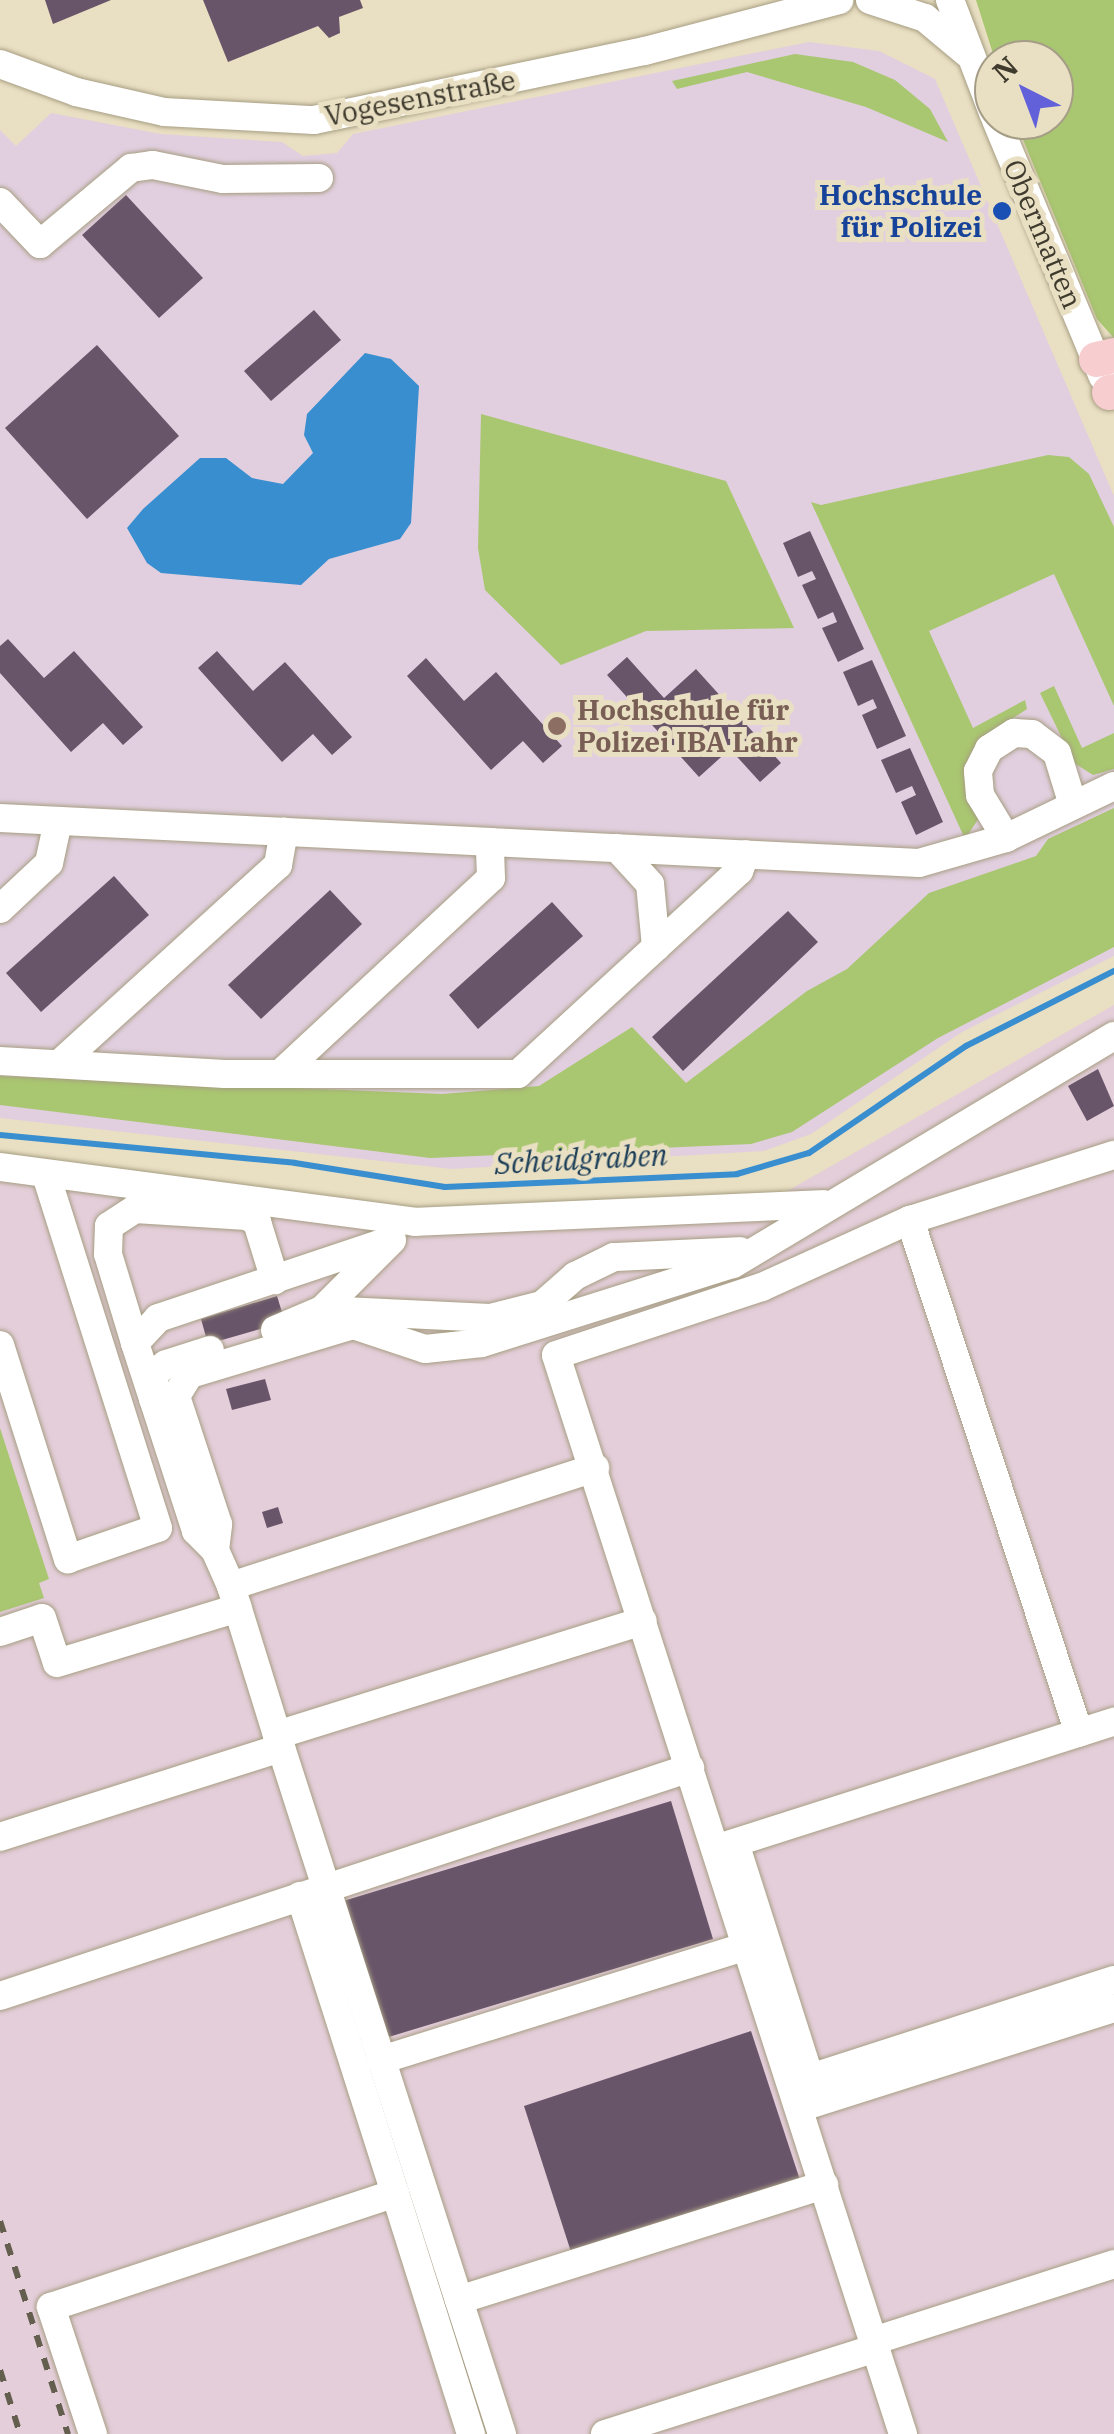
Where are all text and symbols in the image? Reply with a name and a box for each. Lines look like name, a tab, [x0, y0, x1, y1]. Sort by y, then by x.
north arrow	[974, 40, 1074, 140]
text: N	[984, 48, 1026, 90]
street label: Vogesenstraße	[322, 63, 518, 133]
street label: Obermatten	[997, 154, 1089, 314]
place label: Hochschule für Polizei	[819, 178, 982, 244]
marker: Hochschule für Polizei	[991, 200, 1013, 222]
place label: Hochschule für Polizei IBA Lahr	[577, 693, 798, 759]
marker: Hochschule für Polizei IBA Lahr	[546, 715, 568, 737]
water label: Scheidgraben	[494, 1136, 668, 1182]

